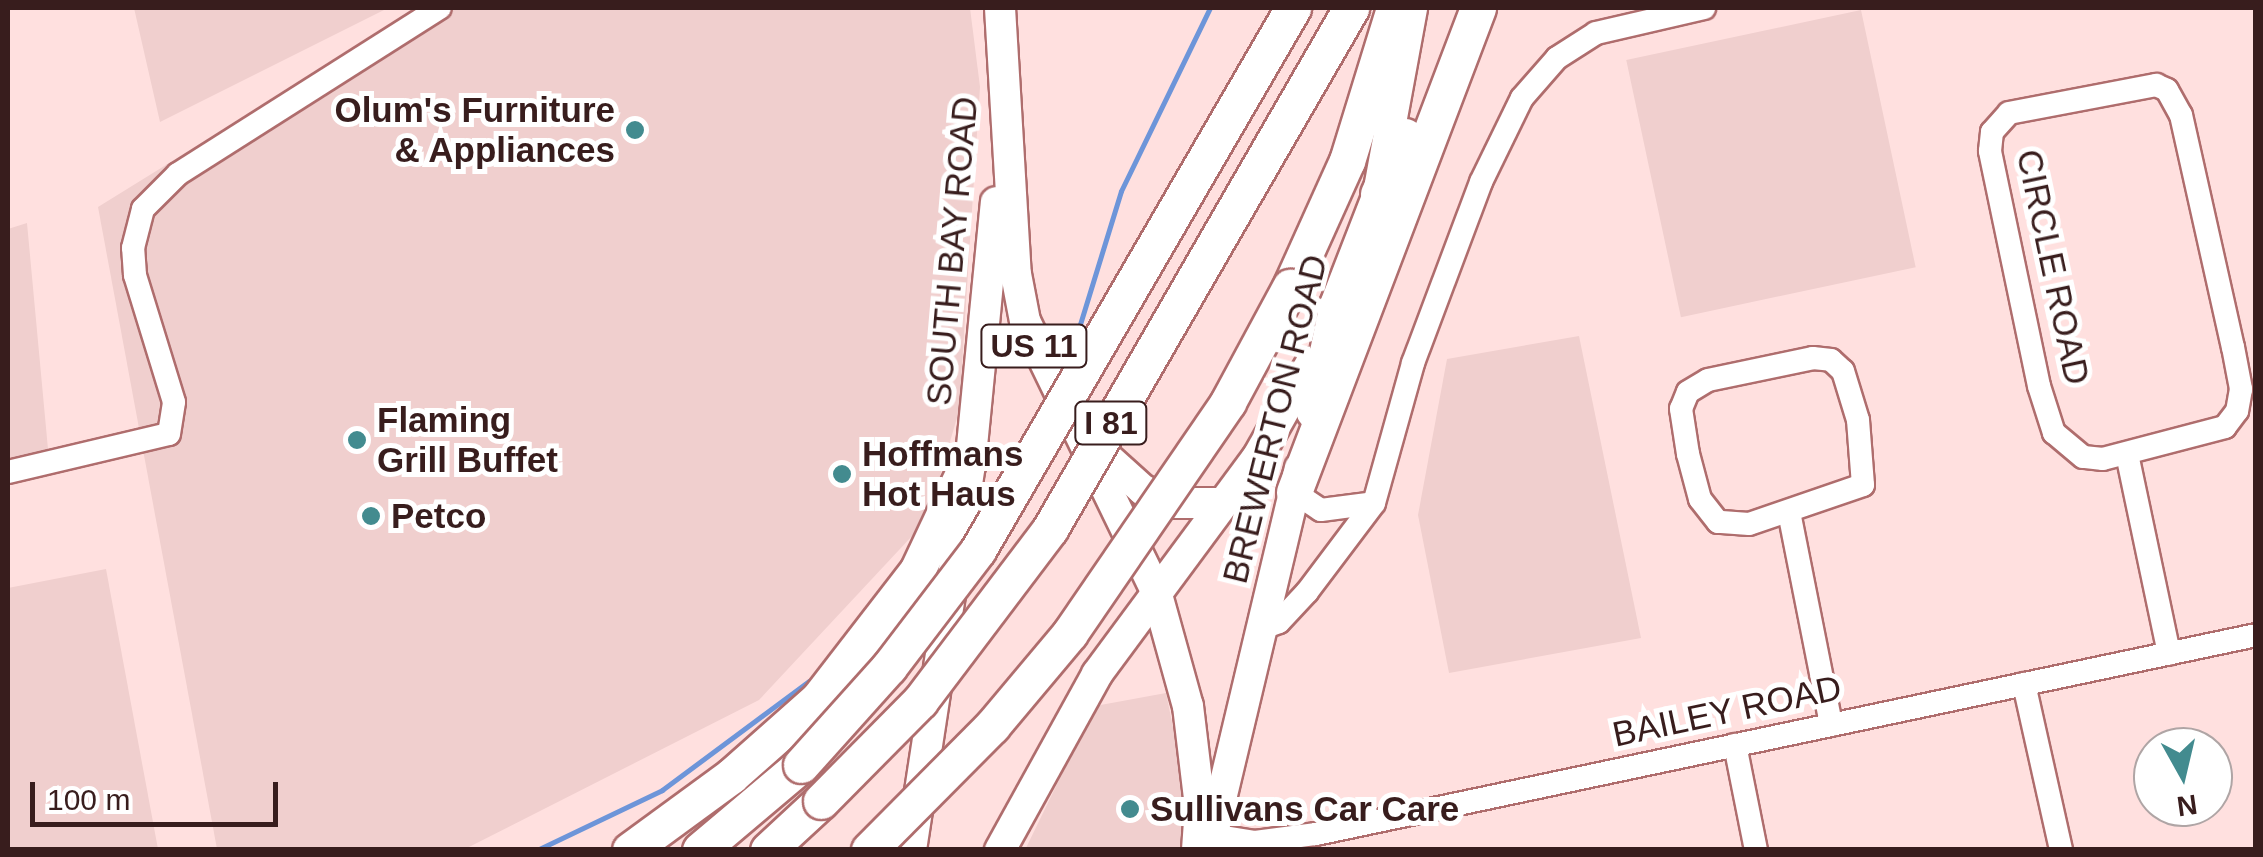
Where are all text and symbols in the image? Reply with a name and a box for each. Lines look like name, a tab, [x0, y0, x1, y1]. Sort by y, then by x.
place label: Olum's Furniture & Appliances	[334, 89, 615, 171]
street label: SOUTH BAY ROAD	[918, 95, 986, 407]
marker: Olum's Furniture & Appliances	[624, 119, 646, 141]
street label: CIRCLE ROAD	[2008, 146, 2098, 388]
street label: BREWERTON ROAD	[1214, 250, 1336, 588]
road number: US 11	[979, 319, 1089, 373]
road number: I 81	[1074, 396, 1148, 450]
place label: Flaming Grill Buffet	[377, 399, 558, 481]
marker: Flaming Grill Buffet	[346, 429, 368, 451]
place label: Hoffmans Hot Haus	[862, 433, 1023, 515]
marker: Hoffmans Hot Haus	[831, 463, 853, 485]
place label: Petco	[391, 495, 486, 537]
marker: Petco	[360, 505, 382, 527]
street label: BAILEY ROAD	[1608, 666, 1846, 756]
north arrow	[2133, 727, 2233, 827]
scale bar	[35, 762, 282, 824]
text: 100 m	[47, 783, 130, 816]
place label: Sullivans Car Care	[1150, 788, 1459, 830]
text: N	[2175, 788, 2199, 822]
marker: Sullivans Car Care	[1119, 798, 1141, 820]

